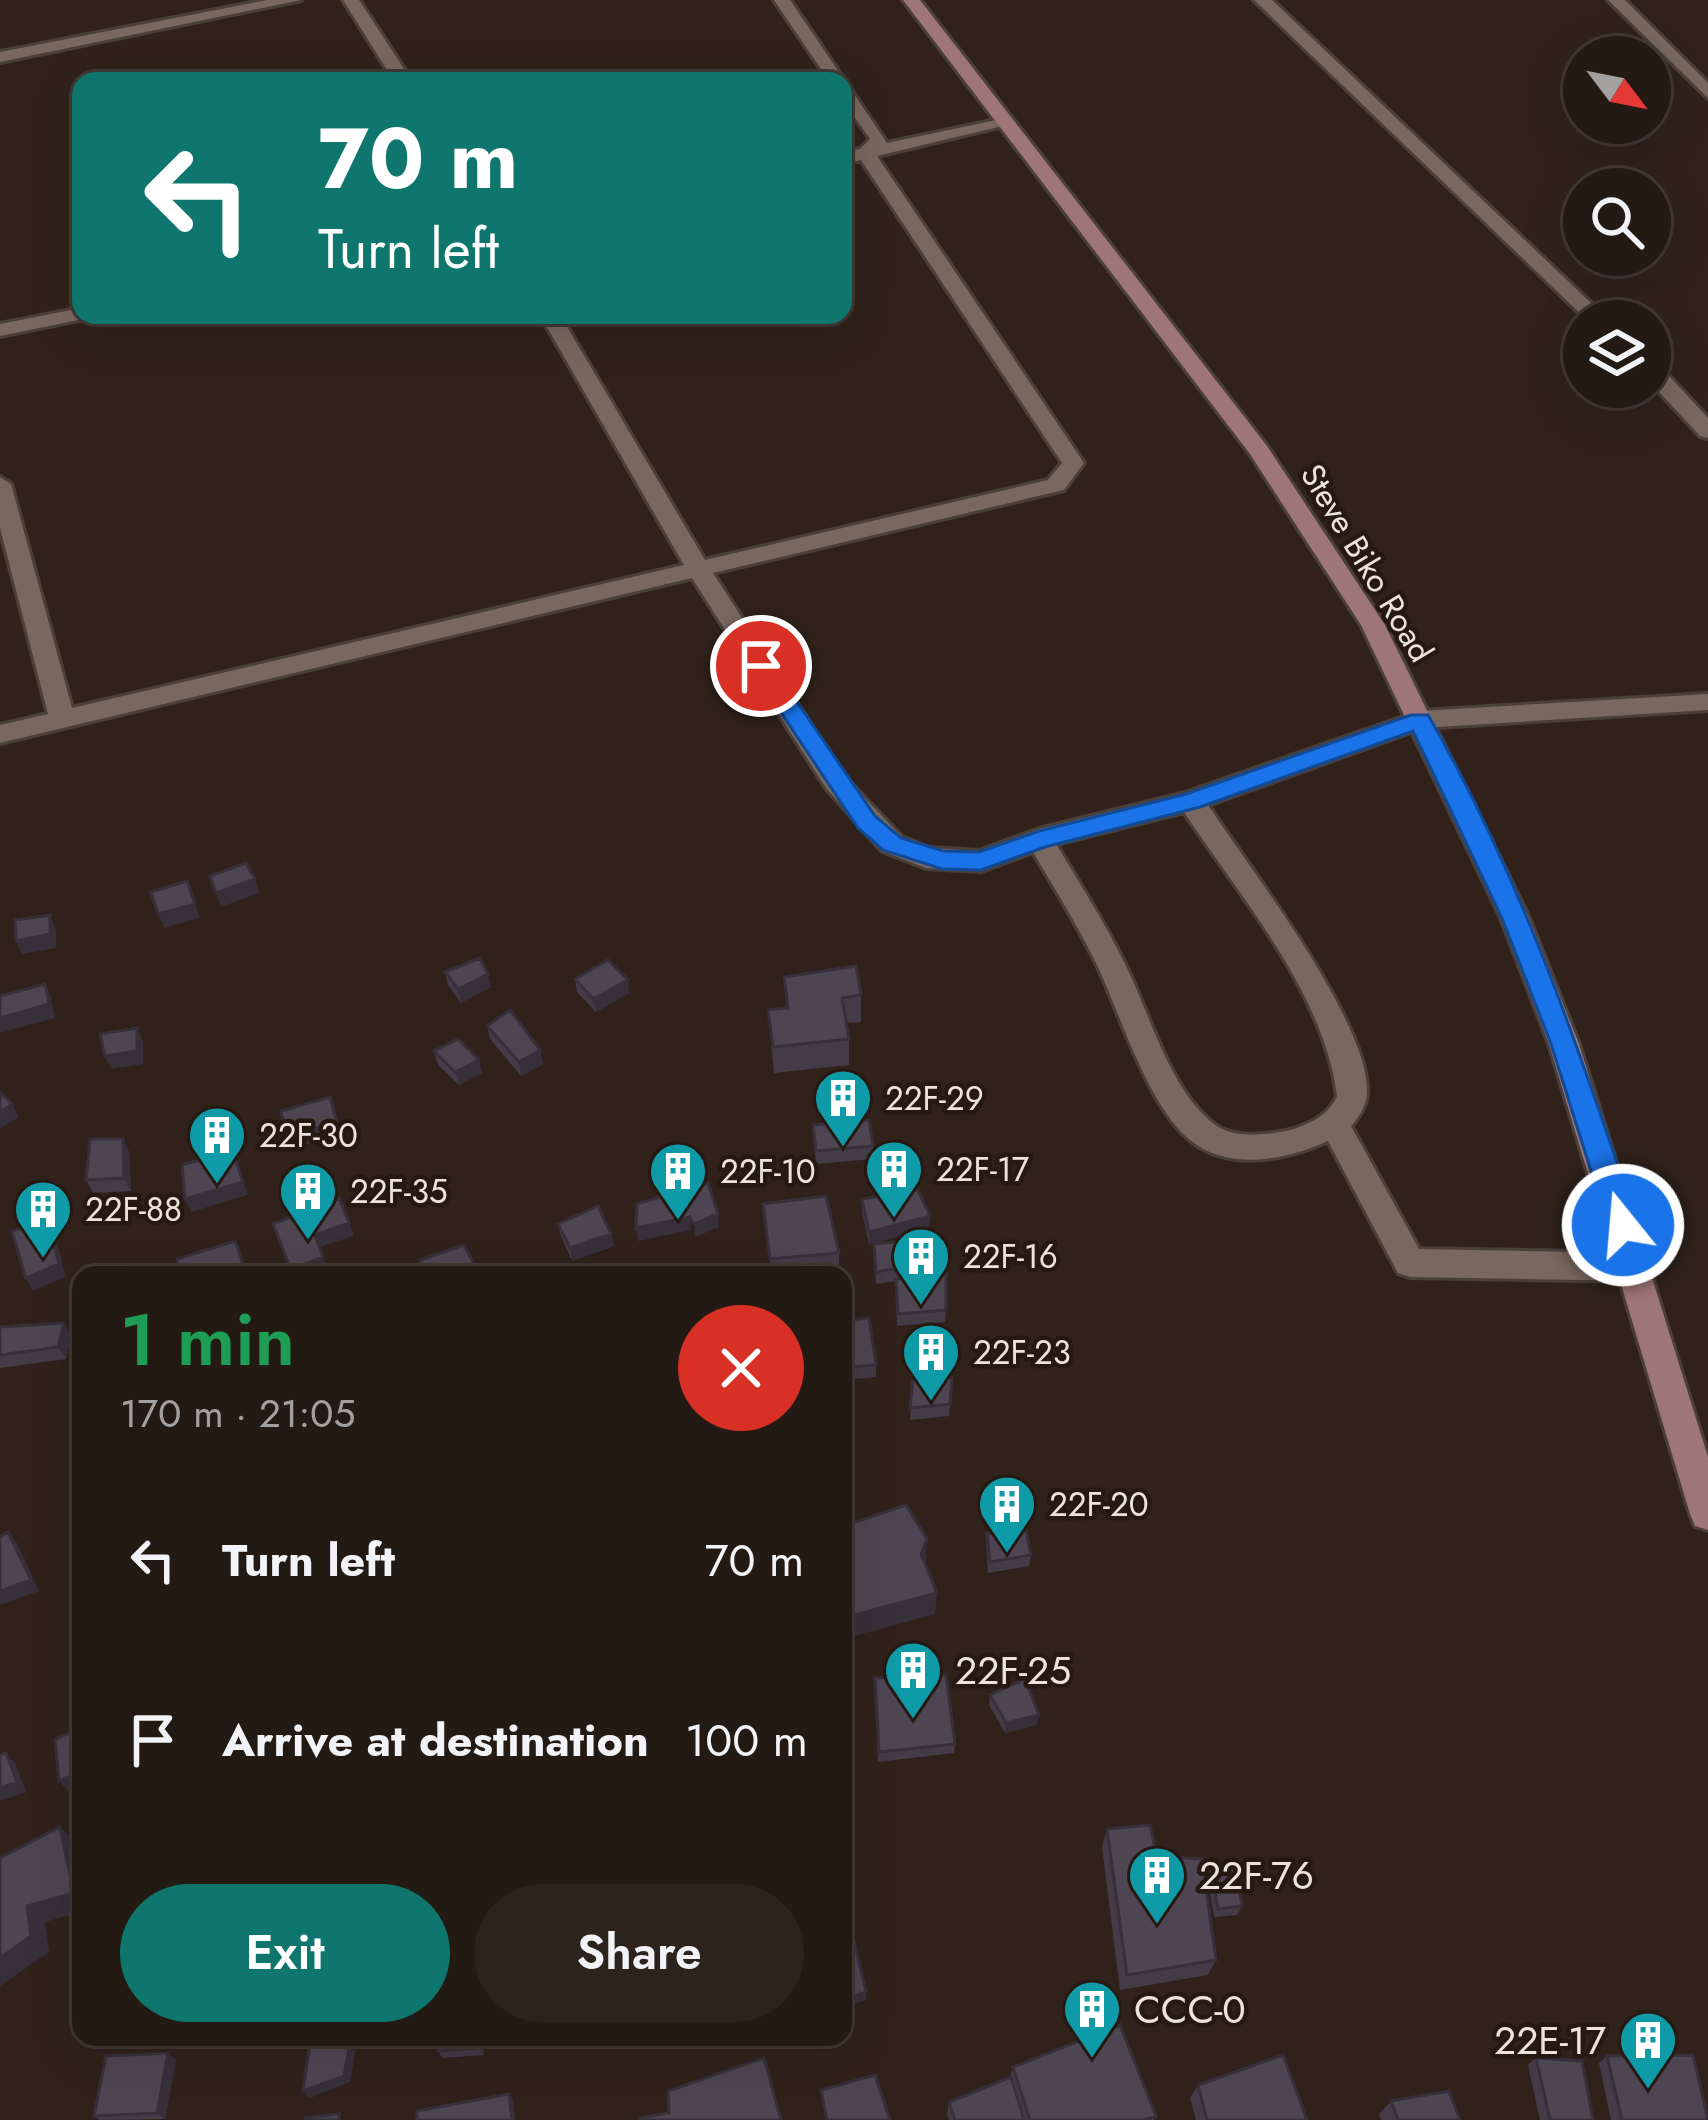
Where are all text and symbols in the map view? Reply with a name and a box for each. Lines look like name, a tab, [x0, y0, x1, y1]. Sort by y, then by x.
north arrow	[1563, 36, 1671, 144]
map controls	[1563, 36, 1671, 408]
text: 70 m	[318, 98, 518, 220]
icon: left	[120, 120, 276, 276]
button: search	[1563, 168, 1671, 276]
text: Turn left	[318, 210, 499, 288]
button: layers	[1563, 300, 1671, 408]
street label: Steve Biko Road	[1289, 455, 1445, 671]
pin	[710, 615, 812, 717]
icon: arrive	[728, 633, 794, 699]
building icon: 22F-29	[812, 1067, 874, 1149]
place label: 22F-29	[885, 1075, 984, 1122]
building icon: 22F-30	[186, 1104, 248, 1186]
place label: 22F-30	[259, 1112, 358, 1159]
building icon: 22F-17	[863, 1138, 925, 1220]
building icon: 22F-10	[647, 1140, 709, 1222]
place label: 22F-17	[936, 1146, 1030, 1193]
place label: 22F-10	[720, 1148, 816, 1195]
building icon: 22F-35	[277, 1160, 339, 1242]
position arrow	[1560, 1162, 1686, 1288]
place label: 22F-35	[350, 1168, 448, 1215]
building icon: 22F-88	[12, 1178, 74, 1260]
place label: 22F-88	[85, 1186, 182, 1233]
building icon: 22F-16	[890, 1225, 952, 1307]
place label: 22F-16	[963, 1233, 1058, 1280]
text: 1 min	[120, 1288, 295, 1392]
button: close	[678, 1305, 804, 1431]
building icon: 22F-23	[900, 1321, 962, 1403]
place label: 22F-23	[973, 1329, 1071, 1376]
text: 170 m · 21:05	[120, 1385, 355, 1442]
building icon: 22F-20	[976, 1473, 1038, 1555]
place label: 22F-20	[1049, 1481, 1149, 1528]
icon: left	[120, 1527, 186, 1593]
text: Turn left	[222, 1528, 395, 1593]
text: 70 m	[705, 1528, 804, 1593]
building icon: 22F-25	[882, 1639, 944, 1721]
place label: 22F-25	[955, 1642, 1071, 1699]
icon: arrive	[120, 1707, 186, 1773]
text: Arrive at destination	[222, 1708, 649, 1773]
text: 100 m	[685, 1708, 808, 1773]
building icon: 22F-76	[1126, 1844, 1188, 1926]
place label: 22F-76	[1199, 1847, 1314, 1904]
button: Exit	[120, 1884, 450, 2022]
button: Share	[474, 1884, 804, 2022]
building icon: CCC-0	[1061, 1978, 1123, 2060]
place label: CCC-0	[1134, 1981, 1246, 2038]
building icon: 22E-17	[1617, 2009, 1679, 2091]
place label: 22E-17	[1494, 2012, 1607, 2069]

